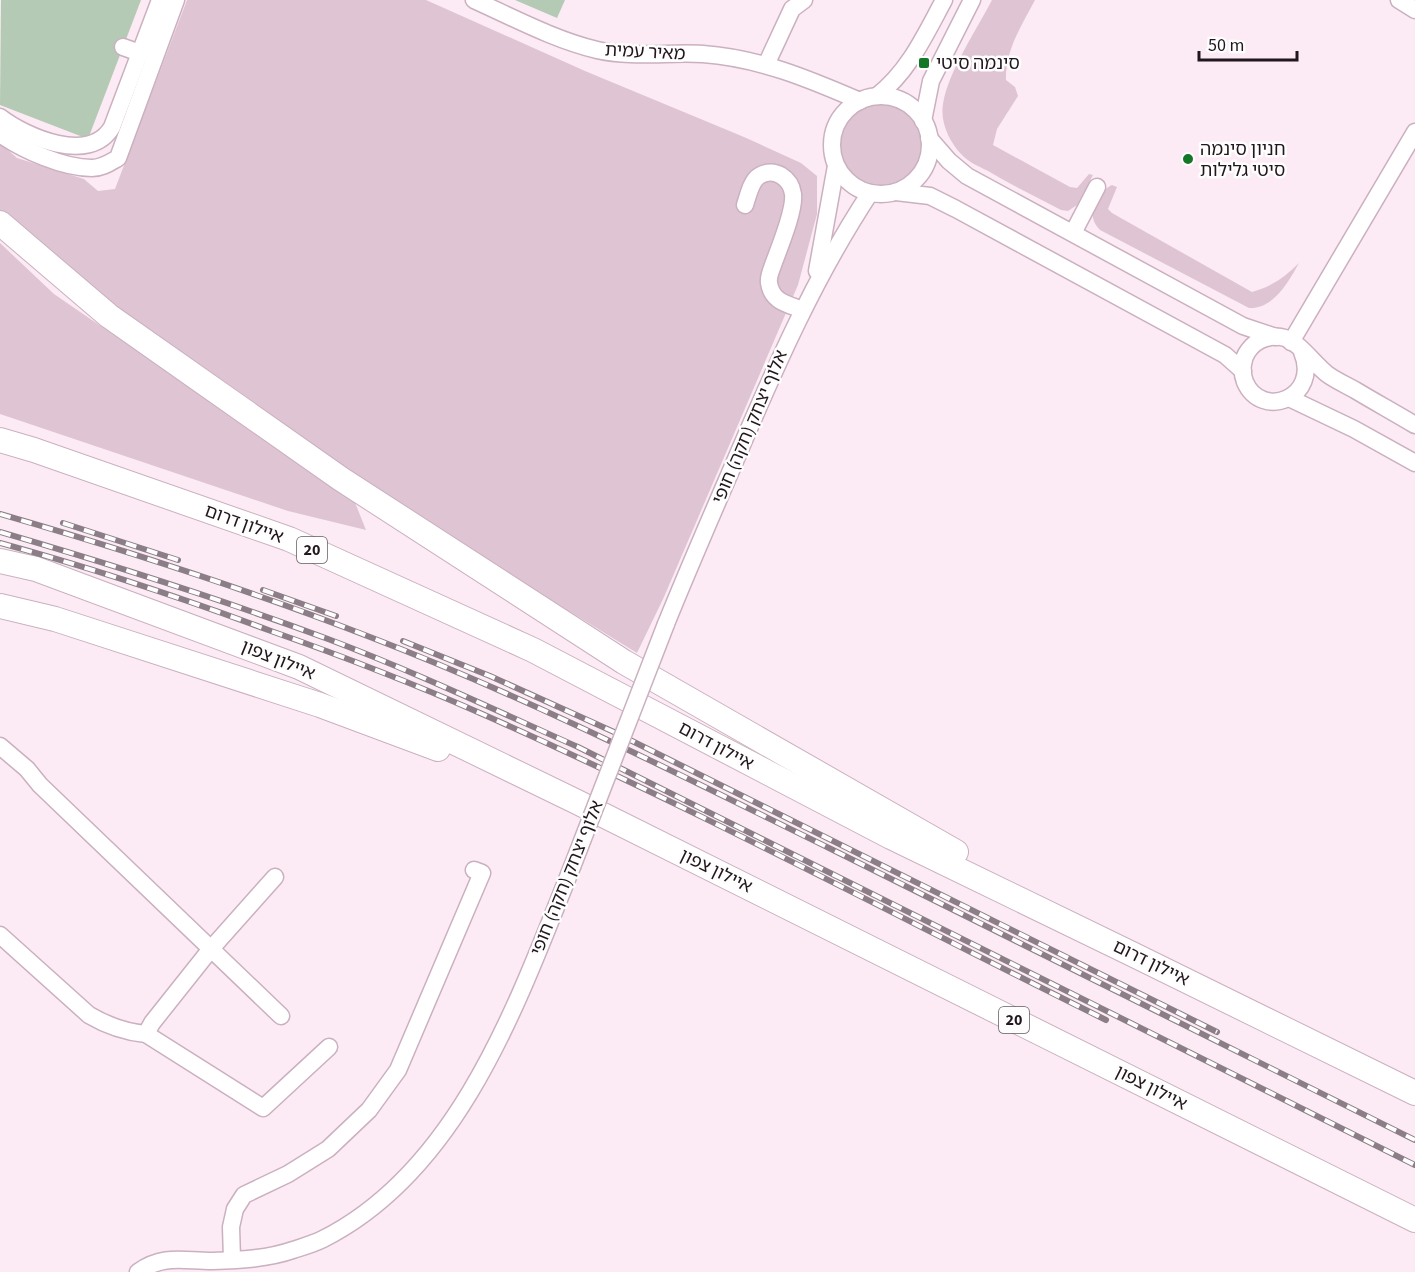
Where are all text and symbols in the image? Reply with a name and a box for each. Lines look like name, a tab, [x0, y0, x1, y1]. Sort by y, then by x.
scale bar	[1199, 24, 1296, 62]
text: 50 m	[1208, 33, 1244, 58]
street label: מאיר עמית	[604, 37, 686, 67]
place label: סינמה סיטי	[936, 51, 1020, 76]
marker: סינמה סיטי	[917, 56, 931, 70]
place label: חניון סינמה סיטי גלילות	[1200, 137, 1286, 183]
marker: חניון סינמה סיטי גלילות	[1181, 152, 1195, 166]
street label: אלוף יצחק (חקה) חופי	[706, 346, 794, 508]
street label: איילון דרום	[201, 498, 287, 550]
road number: 20	[297, 537, 327, 563]
street label: איילון צפון	[237, 634, 319, 686]
street label: איילון דרום	[674, 716, 758, 776]
street label: אלוף יצחק (חקה) חופי	[524, 797, 610, 959]
street label: איילון צפון	[676, 843, 756, 899]
street label: איילון דרום	[1109, 934, 1193, 992]
road number: 20	[999, 1007, 1029, 1033]
street label: איילון צפון	[1111, 1059, 1191, 1117]

